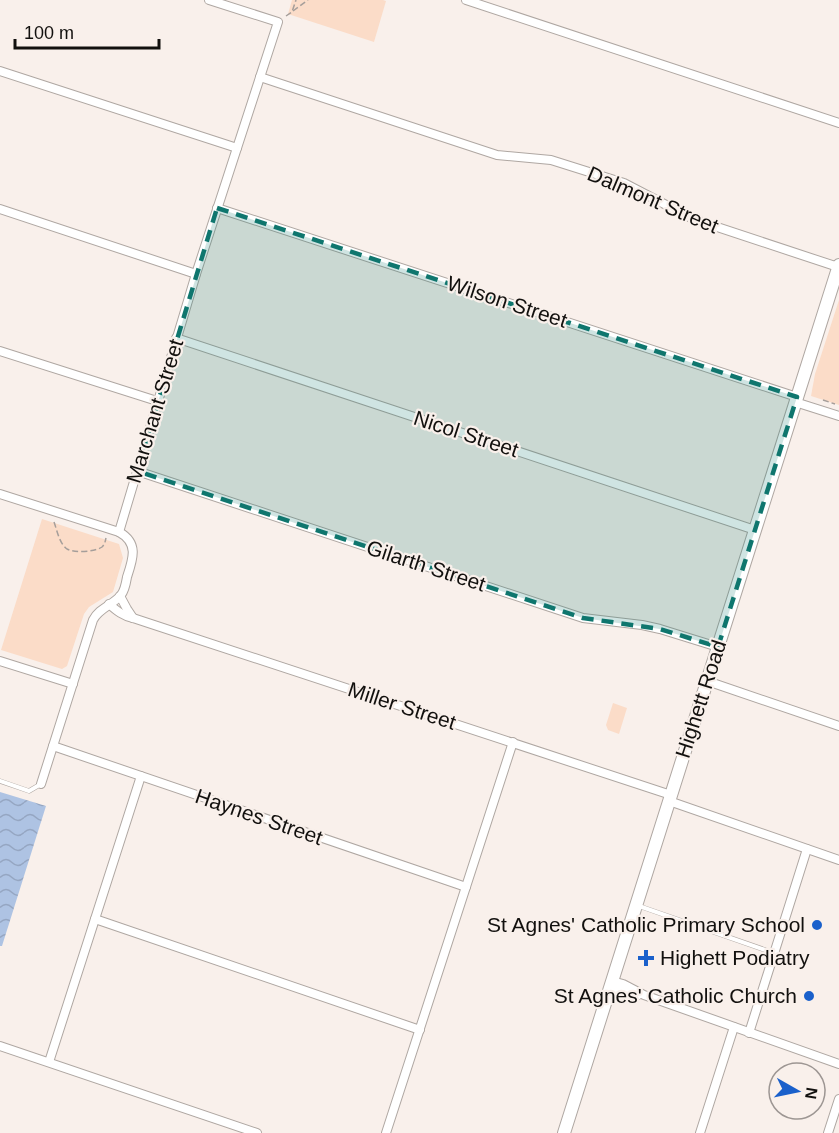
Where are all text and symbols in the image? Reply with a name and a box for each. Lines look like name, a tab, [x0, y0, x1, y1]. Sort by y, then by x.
scale bar	[15, 12, 159, 50]
text: 100 m	[24, 23, 74, 43]
street label: Dalmont Street	[584, 162, 722, 238]
street label: Wilson Street	[444, 271, 570, 332]
street label: Marchant Street	[122, 336, 187, 486]
street label: Nicol Street	[411, 406, 521, 461]
street label: Gilarth Street	[364, 535, 489, 596]
street label: Highett Road	[671, 637, 730, 761]
street label: Miller Street	[345, 677, 459, 734]
street label: Haynes Street	[193, 784, 326, 849]
place label: St Agnes' Catholic Primary School	[487, 913, 805, 936]
marker: St Agnes' Catholic Primary School	[810, 918, 824, 932]
place label: Highett Podiatry	[660, 946, 810, 969]
marker: Highett Podiatry	[637, 949, 655, 967]
place label: St Agnes' Catholic Church	[554, 984, 797, 1007]
marker: St Agnes' Catholic Church	[802, 989, 816, 1003]
north arrow	[767, 1061, 827, 1121]
text: N	[802, 1086, 821, 1100]

